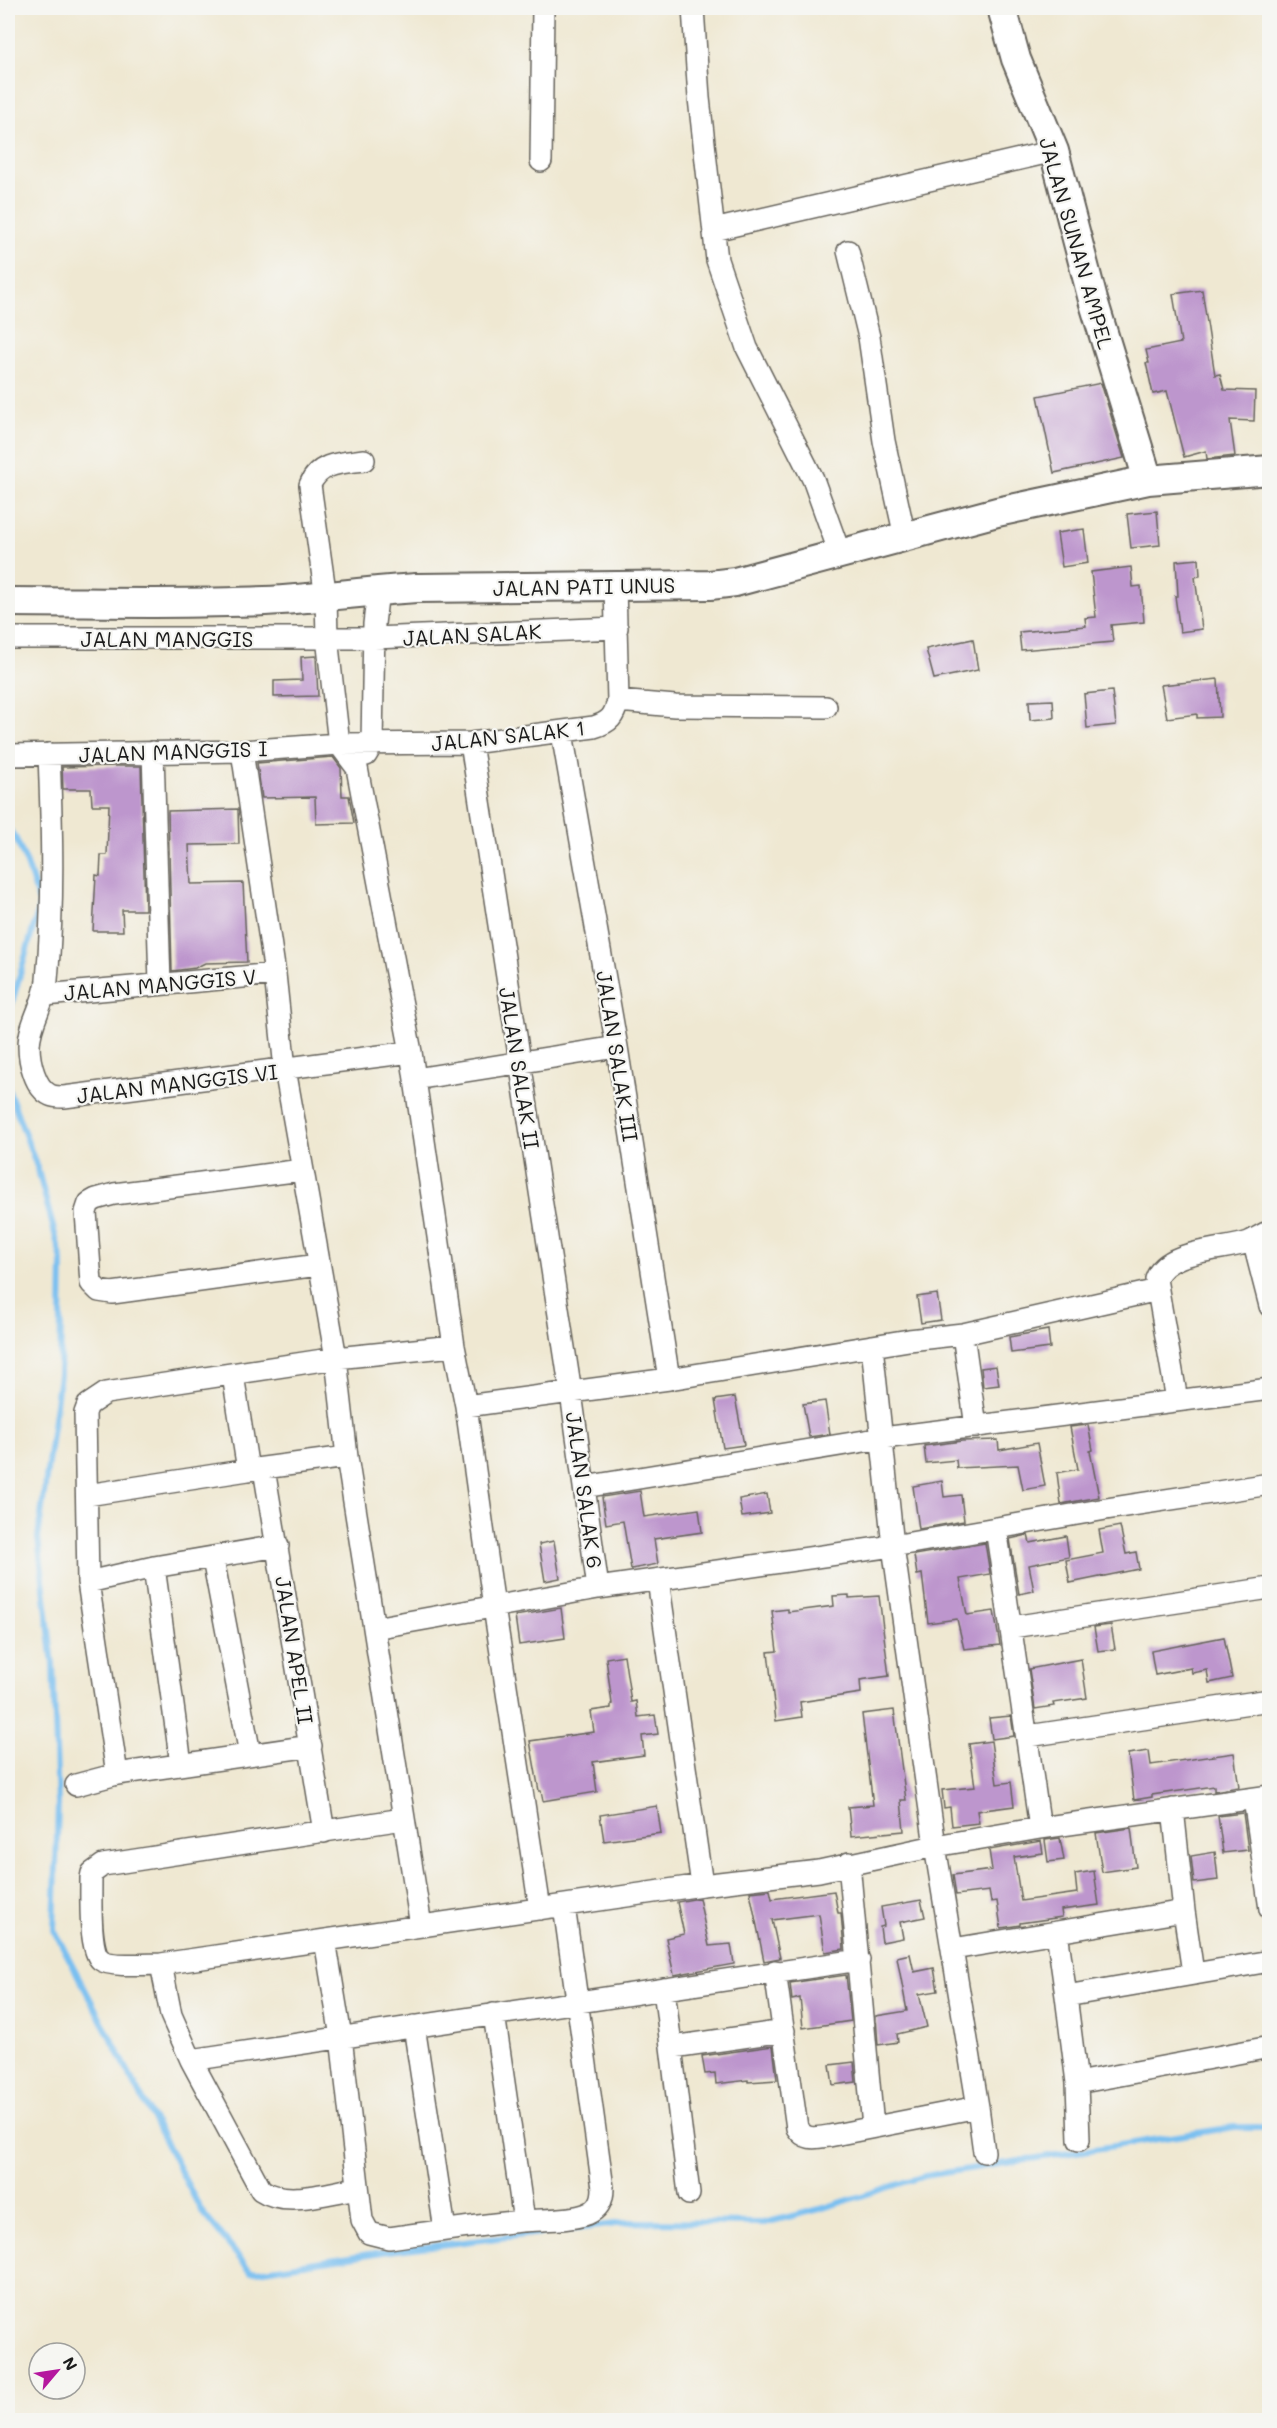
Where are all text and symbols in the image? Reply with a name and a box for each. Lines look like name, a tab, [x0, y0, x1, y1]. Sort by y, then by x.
street label: JALAN SUNAN AMPEL	[1034, 134, 1120, 352]
street label: JALAN PATI UNUS	[493, 571, 675, 601]
street label: JALAN SALAK	[402, 617, 542, 651]
street label: JALAN MANGGIS	[81, 625, 253, 652]
street label: JALAN SALAK 1	[430, 713, 586, 757]
street label: JALAN MANGGIS I	[78, 734, 268, 768]
street label: JALAN MANGGIS V	[63, 962, 257, 1006]
street label: JALAN SALAK III	[591, 969, 645, 1143]
street label: JALAN SALAK II	[494, 985, 546, 1151]
street label: JALAN MANGGIS VI	[75, 1057, 279, 1109]
street label: JALAN SALAK 6	[561, 1410, 609, 1570]
street label: JALAN APEL II	[270, 1574, 320, 1726]
north arrow	[27, 2341, 87, 2401]
text: N	[58, 2353, 83, 2374]

